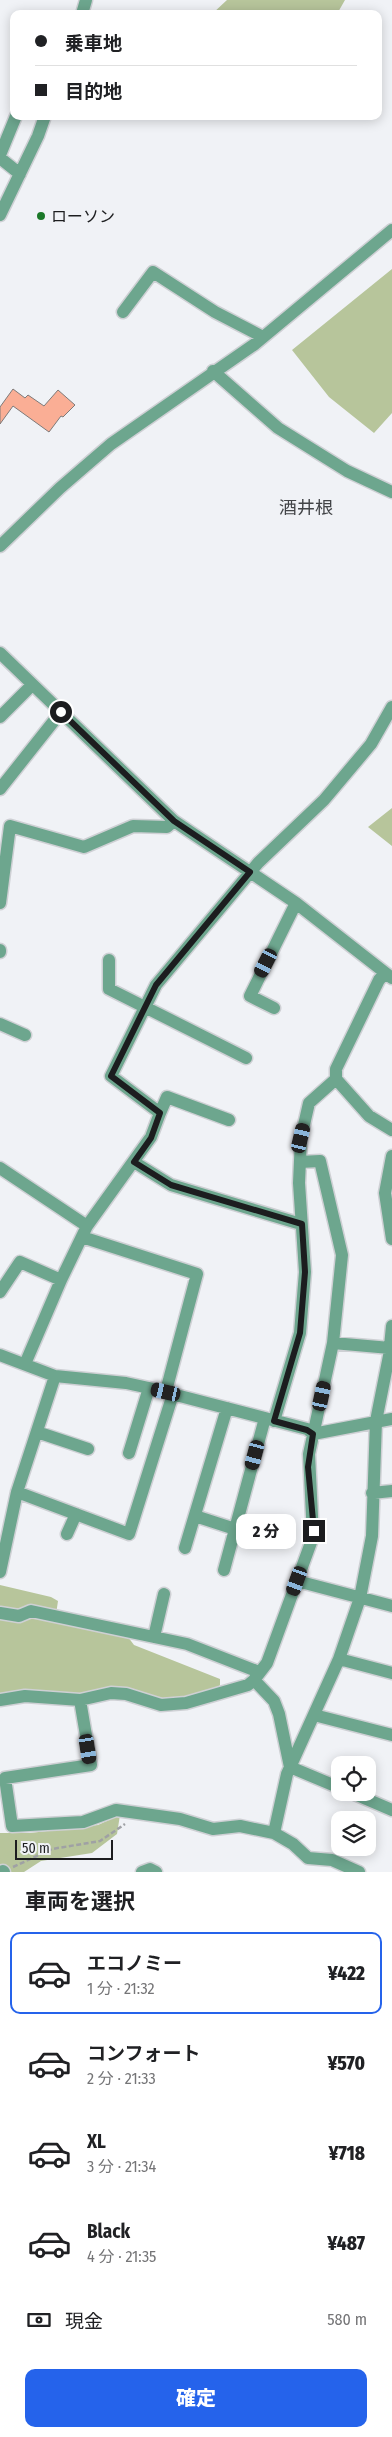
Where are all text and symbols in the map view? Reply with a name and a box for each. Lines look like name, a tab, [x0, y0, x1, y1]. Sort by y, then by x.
text: 乗車地	[65, 32, 122, 55]
text: 目的地	[65, 80, 122, 103]
place label: ローソン	[51, 207, 115, 226]
marker: ローソン	[35, 210, 47, 222]
district label: 酒井根	[279, 497, 333, 519]
route start	[50, 701, 72, 723]
car	[252, 946, 279, 980]
car	[290, 1122, 311, 1154]
car	[311, 1380, 332, 1412]
car	[149, 1381, 182, 1403]
car	[243, 1439, 266, 1471]
callout: 2 分	[236, 1514, 296, 1548]
route end	[303, 1520, 325, 1542]
text: 2 分	[253, 1522, 279, 1541]
car	[284, 1564, 309, 1598]
car	[78, 1733, 97, 1765]
map controls	[331, 1756, 376, 1856]
button: locate	[331, 1756, 376, 1801]
button: layers	[331, 1811, 376, 1856]
scale bar	[15, 1837, 112, 1860]
text: 50 m	[22, 1840, 50, 1857]
text: 車両を選択	[25, 1888, 135, 1915]
icon: car	[27, 1951, 72, 1996]
text: エコノミー	[87, 1952, 182, 1975]
text: ¥422	[328, 1962, 365, 1985]
text: 1 分 · 21:32	[87, 1979, 155, 1998]
icon: car	[27, 2041, 72, 2086]
text: コンフォート	[87, 2042, 200, 2065]
text: ¥570	[328, 2052, 365, 2075]
text: 2 分 · 21:33	[87, 2069, 156, 2088]
text: XL	[87, 2130, 106, 2153]
icon: car	[27, 2131, 72, 2176]
text: ¥718	[328, 2142, 365, 2165]
text: 3 分 · 21:34	[87, 2157, 156, 2176]
text: Black	[87, 2220, 130, 2243]
icon: car	[27, 2221, 72, 2266]
text: ¥487	[327, 2232, 365, 2255]
text: 4 分 · 21:35	[87, 2247, 156, 2266]
icon: cash	[25, 2306, 53, 2334]
text: 現金	[65, 2310, 103, 2333]
text: 580 m	[327, 2310, 367, 2329]
button: 確定	[25, 2369, 367, 2427]

